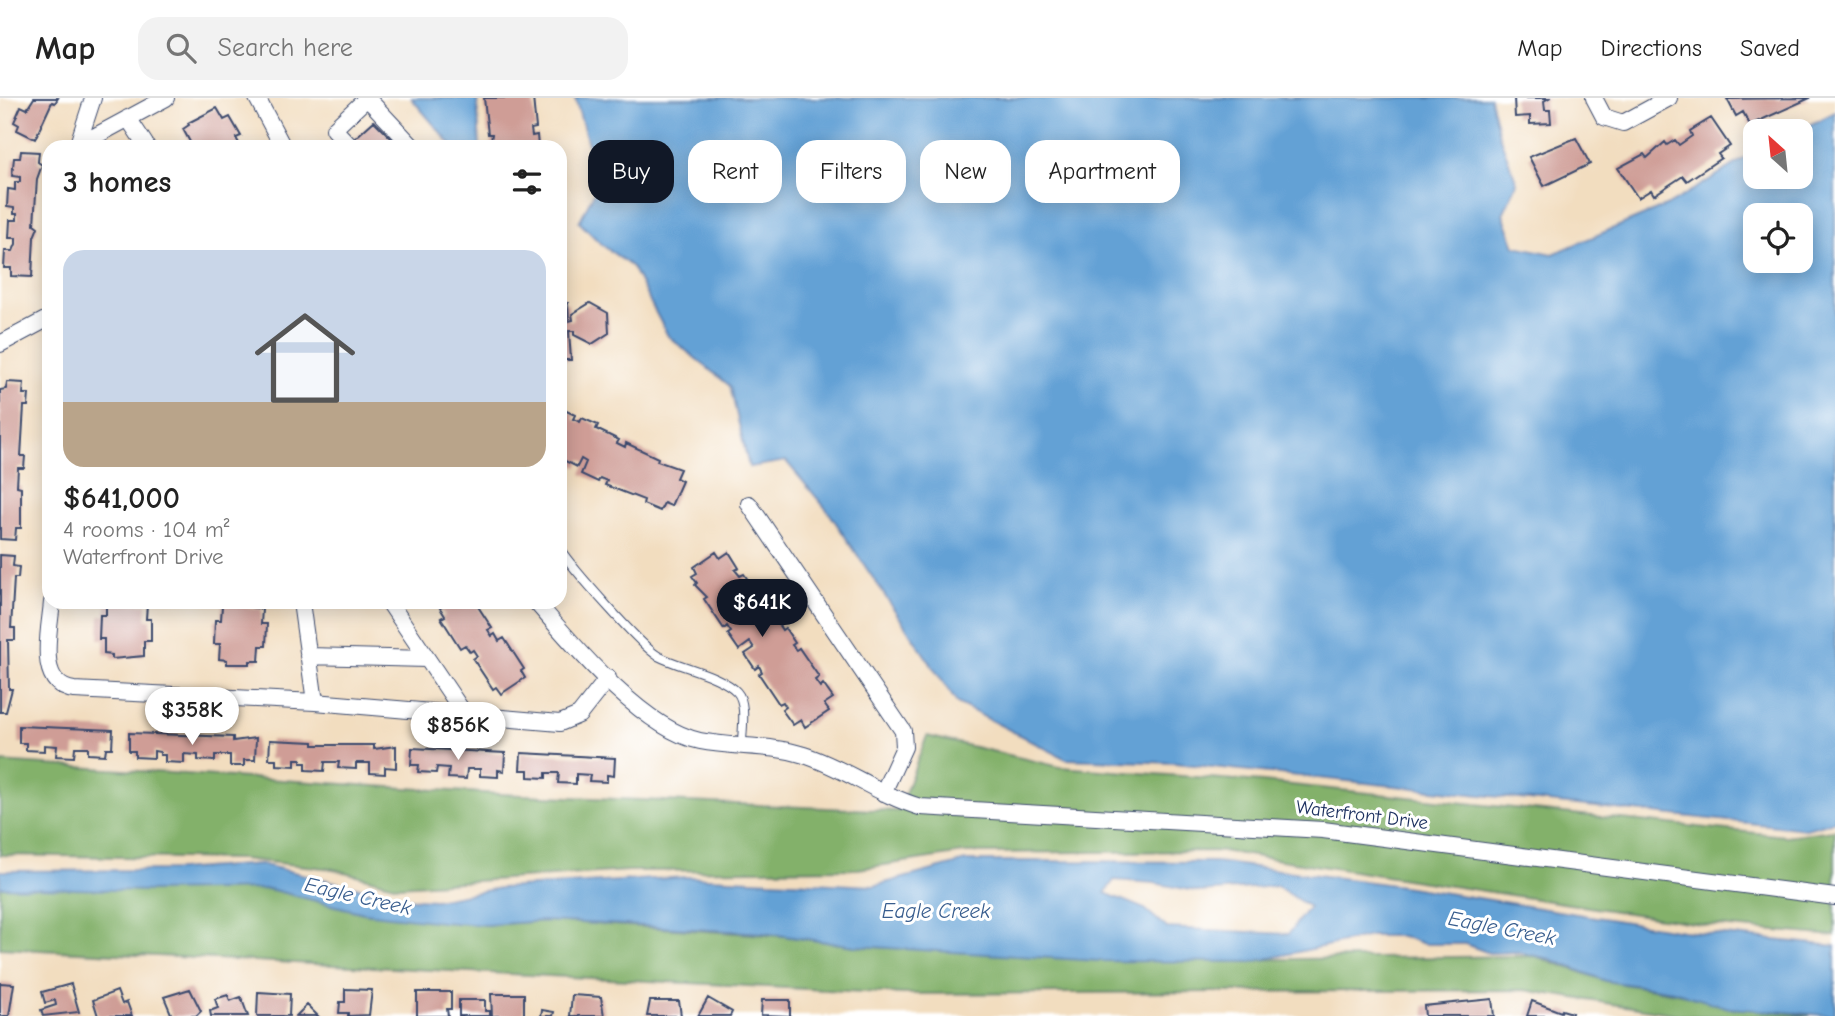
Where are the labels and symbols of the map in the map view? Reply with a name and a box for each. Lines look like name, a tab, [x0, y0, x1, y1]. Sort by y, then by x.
north arrow	[1743, 119, 1813, 189]
pin: $641K	[713, 580, 811, 639]
pin: $358K	[143, 688, 241, 747]
pin: $856K	[409, 702, 507, 762]
street label: Waterfront Drive	[1295, 796, 1429, 834]
water label: Eagle Creek	[302, 872, 414, 920]
water label: Eagle Creek	[882, 899, 991, 923]
water label: Eagle Creek	[1446, 906, 1558, 950]

